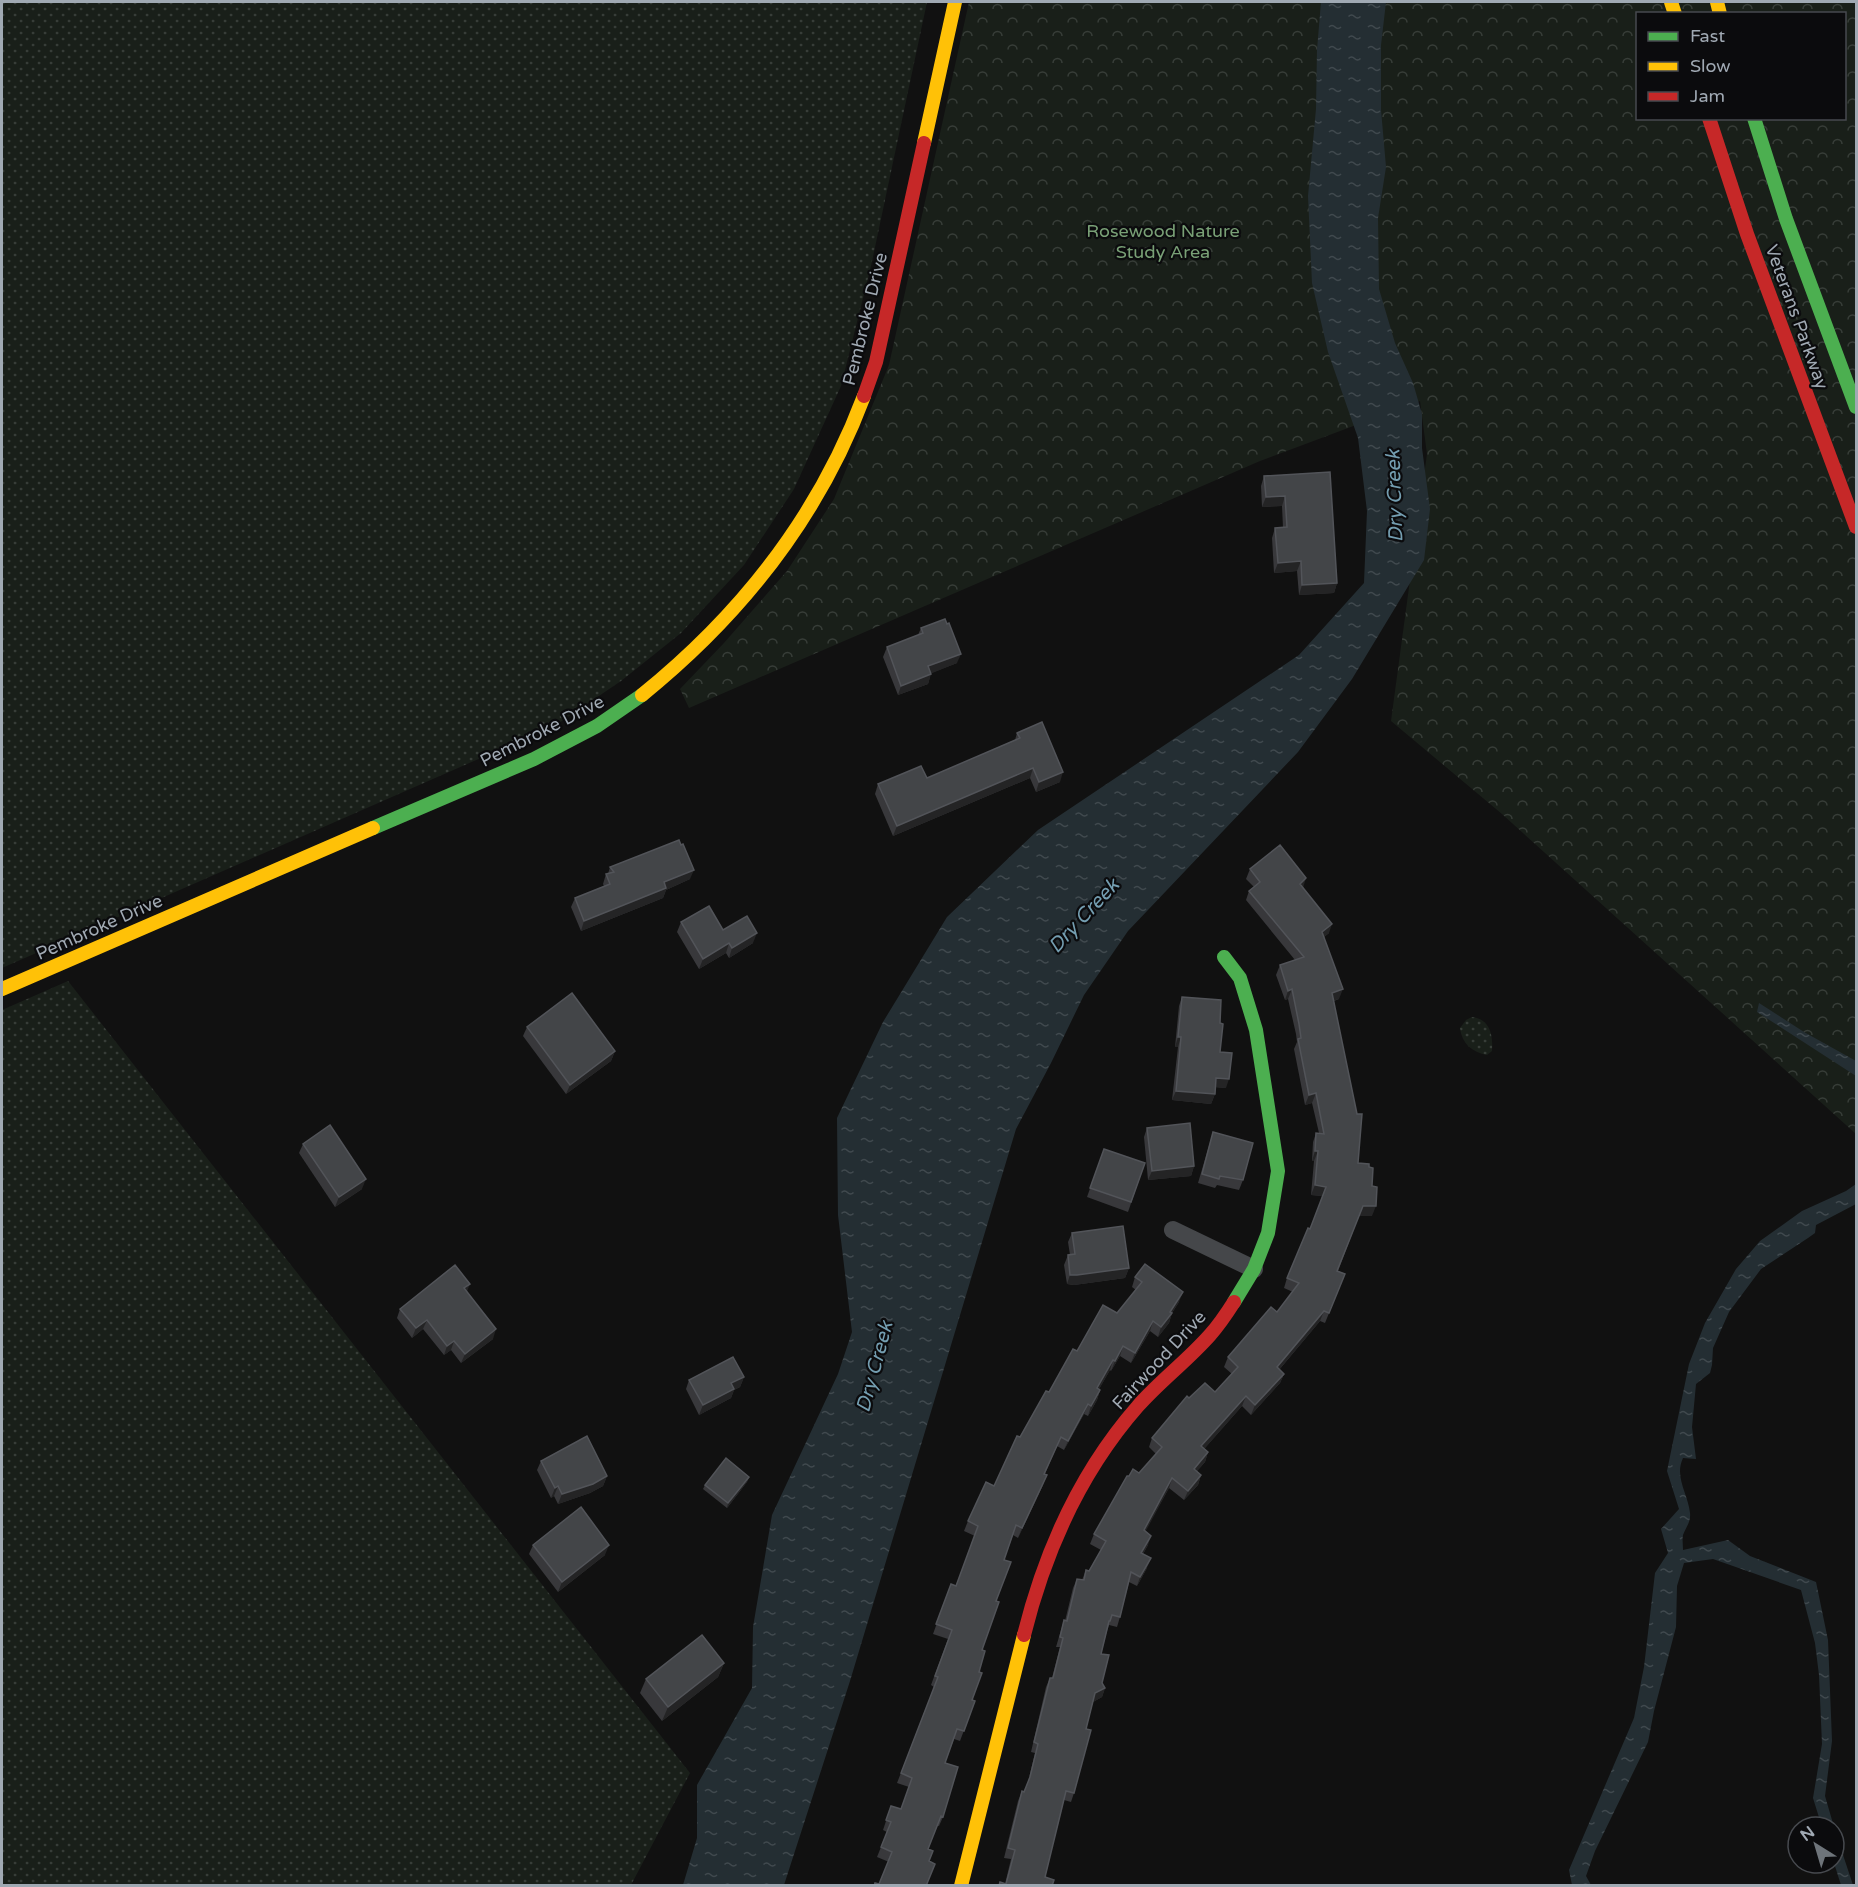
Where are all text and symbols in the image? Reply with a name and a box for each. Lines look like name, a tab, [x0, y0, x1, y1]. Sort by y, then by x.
legend	[1636, 12, 1846, 120]
text: Fast	[1690, 25, 1725, 47]
text: Slow	[1690, 55, 1731, 77]
text: Jam	[1690, 85, 1725, 107]
park label: Rosewood Nature Study Area	[1086, 220, 1240, 263]
street label: Veterans Parkway	[1761, 242, 1833, 393]
street label: Pembroke Drive	[838, 250, 892, 388]
water label: Dry Creek	[1381, 447, 1409, 543]
street label: Pembroke Drive	[476, 690, 608, 772]
water label: Dry Creek	[1043, 872, 1126, 958]
street label: Pembroke Drive	[32, 889, 166, 965]
street label: Fairwood Drive	[1107, 1306, 1211, 1414]
water label: Dry Creek	[851, 1317, 899, 1415]
north arrow	[1786, 1815, 1846, 1875]
text: N	[1796, 1822, 1819, 1846]

